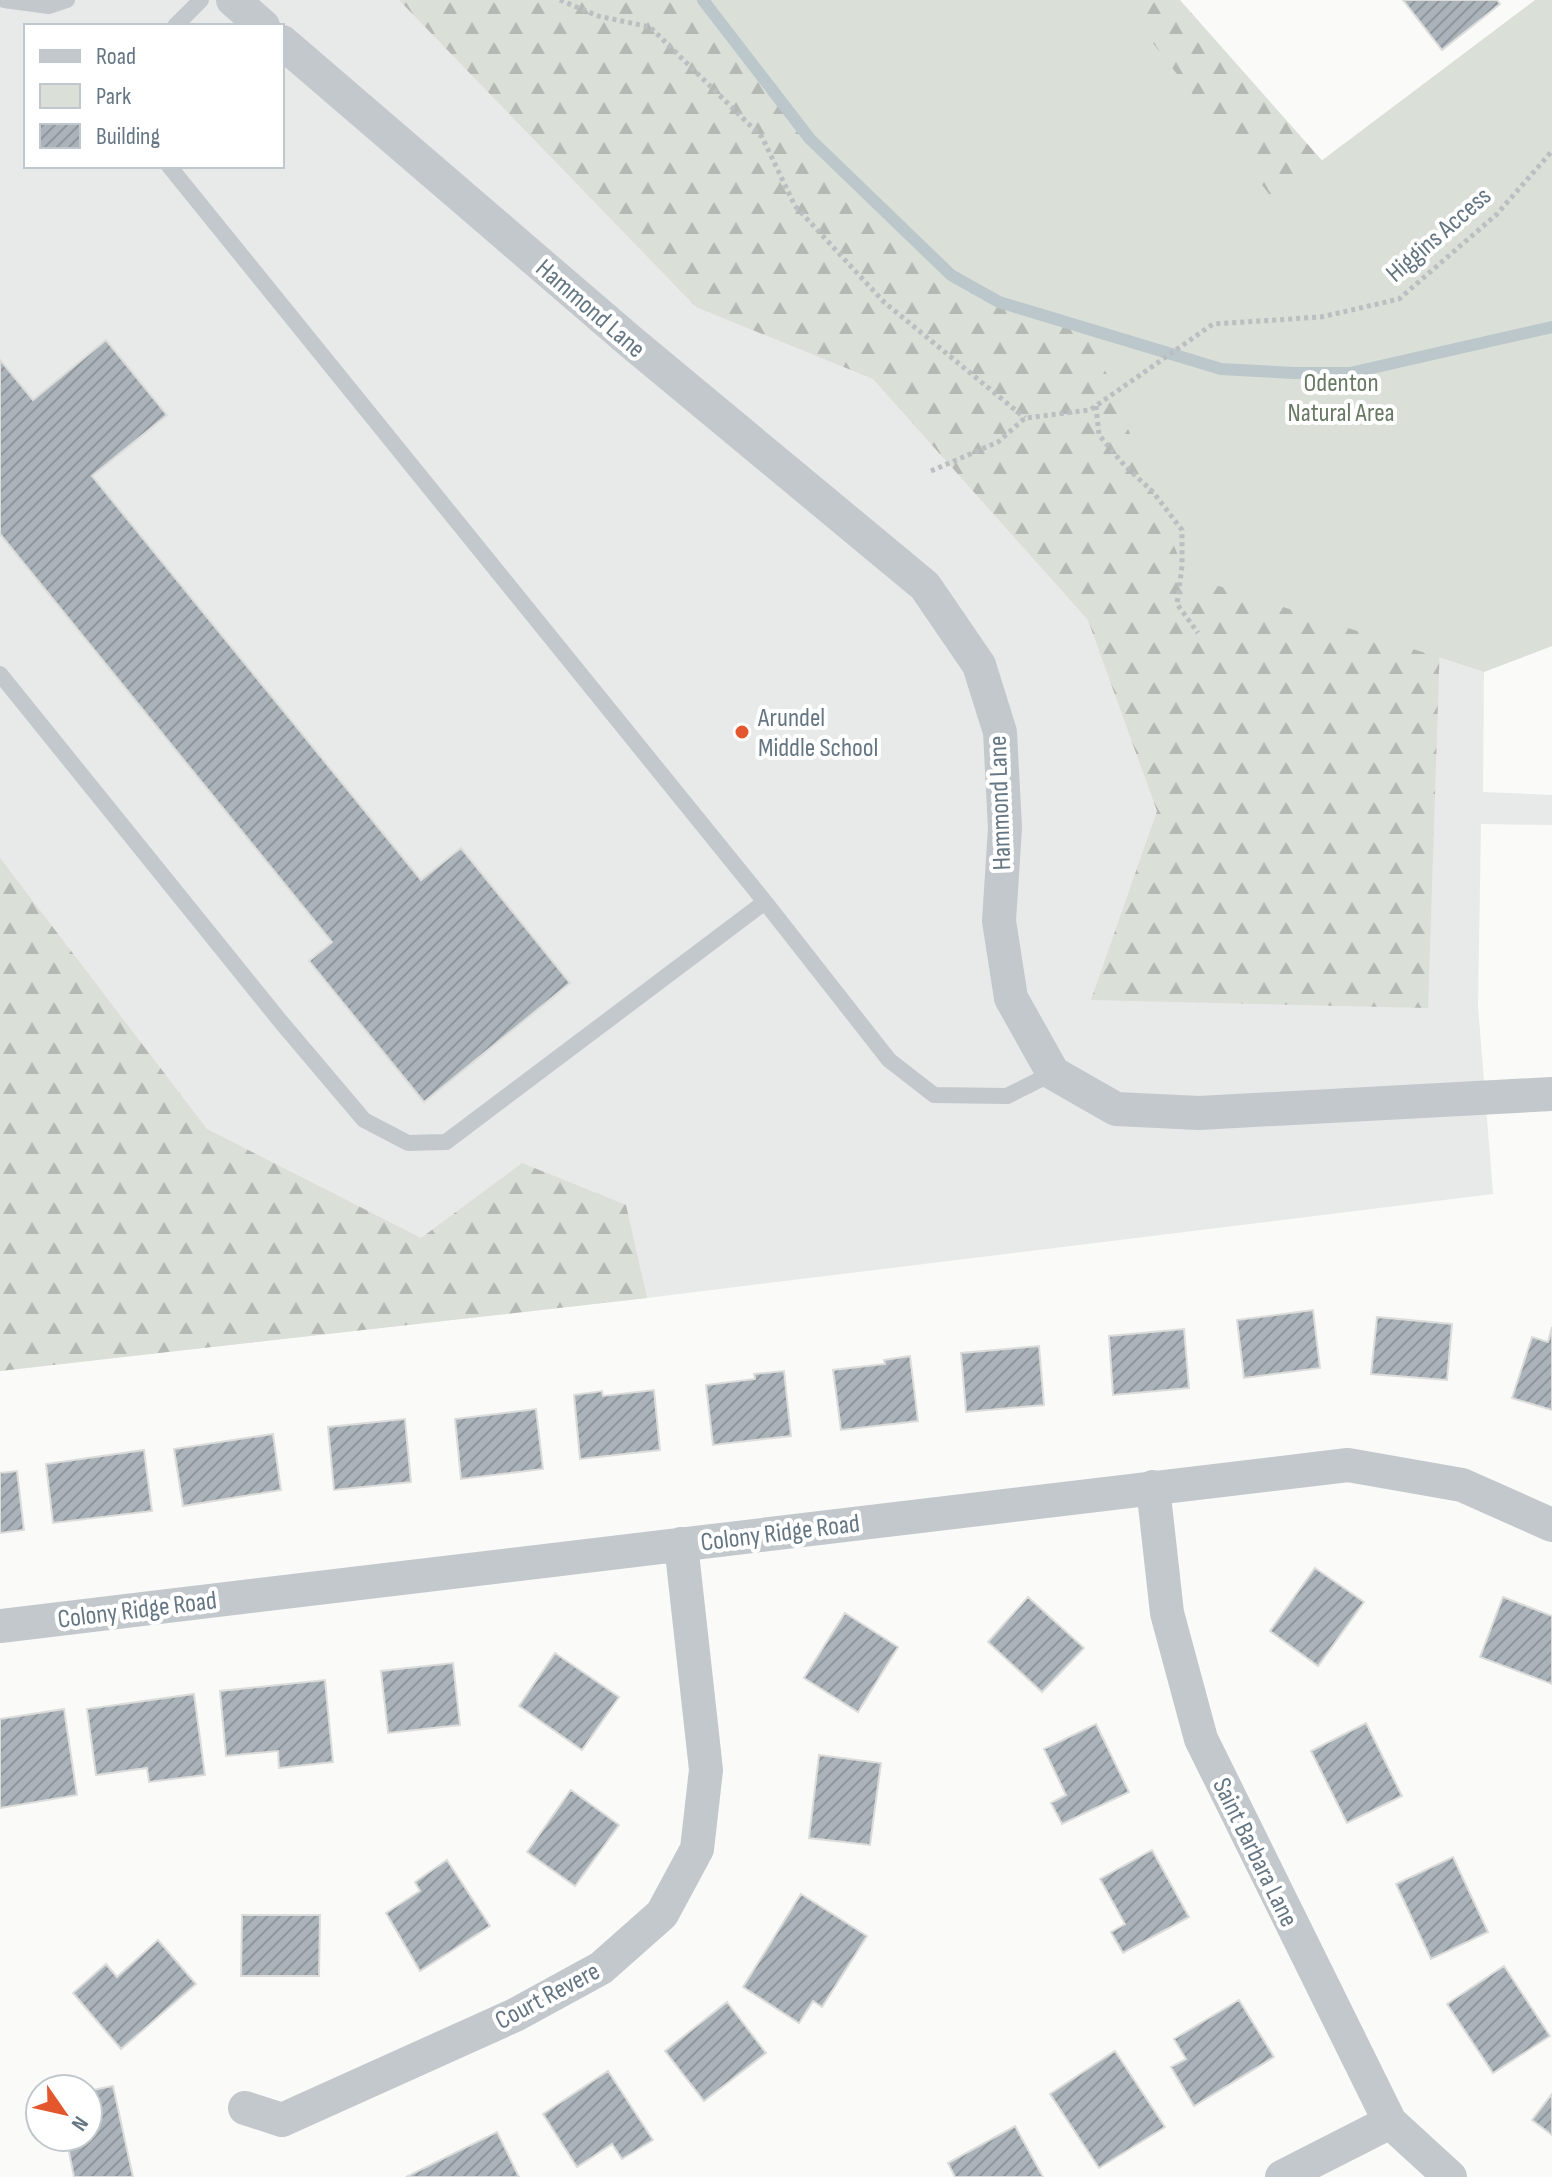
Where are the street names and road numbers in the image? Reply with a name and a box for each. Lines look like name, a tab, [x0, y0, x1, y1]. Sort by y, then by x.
street label: Higgins Access	[1380, 181, 1498, 289]
street label: Hammond Lane	[529, 253, 651, 365]
street label: Hammond Lane	[983, 735, 1018, 871]
street label: Colony Ridge Road	[699, 1508, 861, 1559]
street label: Colony Ridge Road	[56, 1585, 218, 1636]
street label: Saint Barbara Lane	[1205, 1773, 1304, 1932]
street label: Court Revere	[490, 1956, 605, 2037]

